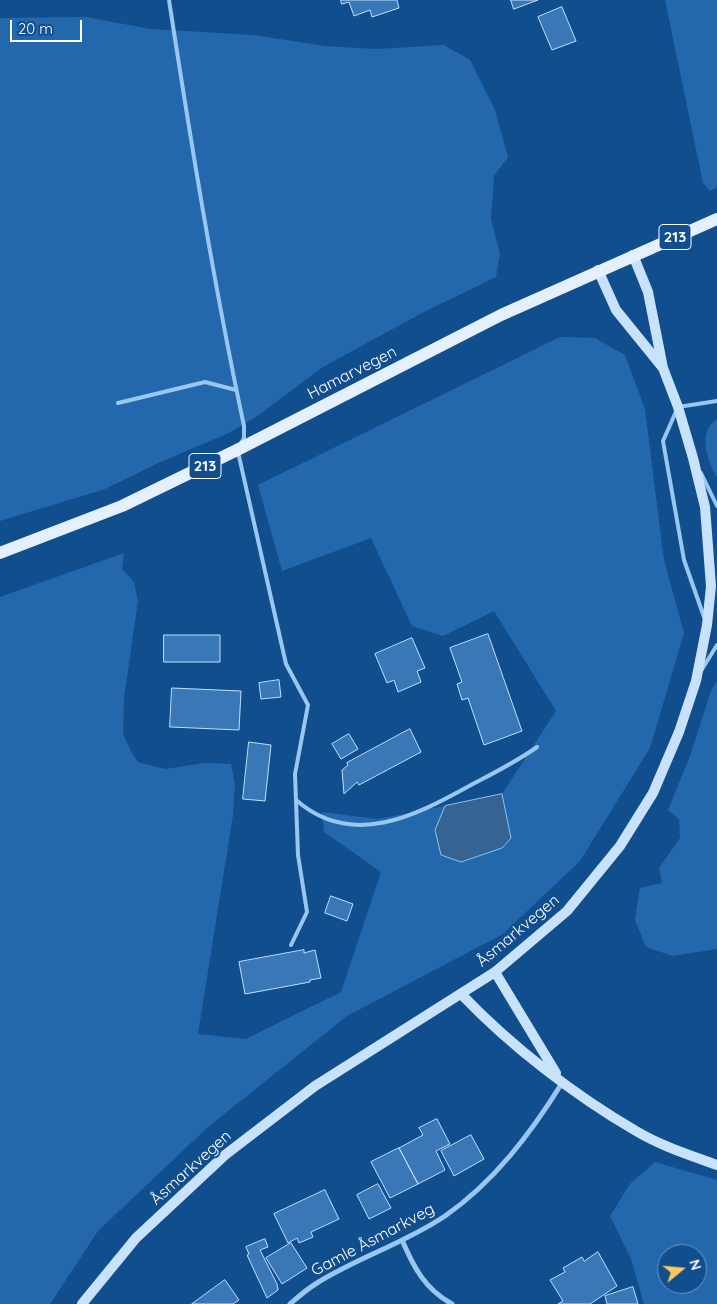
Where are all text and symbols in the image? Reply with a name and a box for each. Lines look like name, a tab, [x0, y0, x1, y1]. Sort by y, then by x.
scale bar	[12, 10, 85, 42]
text: 20 m	[18, 19, 53, 38]
road number: 213	[659, 224, 691, 250]
street label: Hamarvegen	[304, 342, 400, 404]
road number: 213	[189, 454, 221, 478]
street label: Åsmarkvegen	[473, 891, 563, 971]
street label: Åsmarkvegen	[147, 1127, 235, 1209]
street label: Gamle Åsmarkveg	[308, 1199, 438, 1281]
north arrow	[657, 1244, 707, 1294]
text: N	[685, 1257, 705, 1272]

